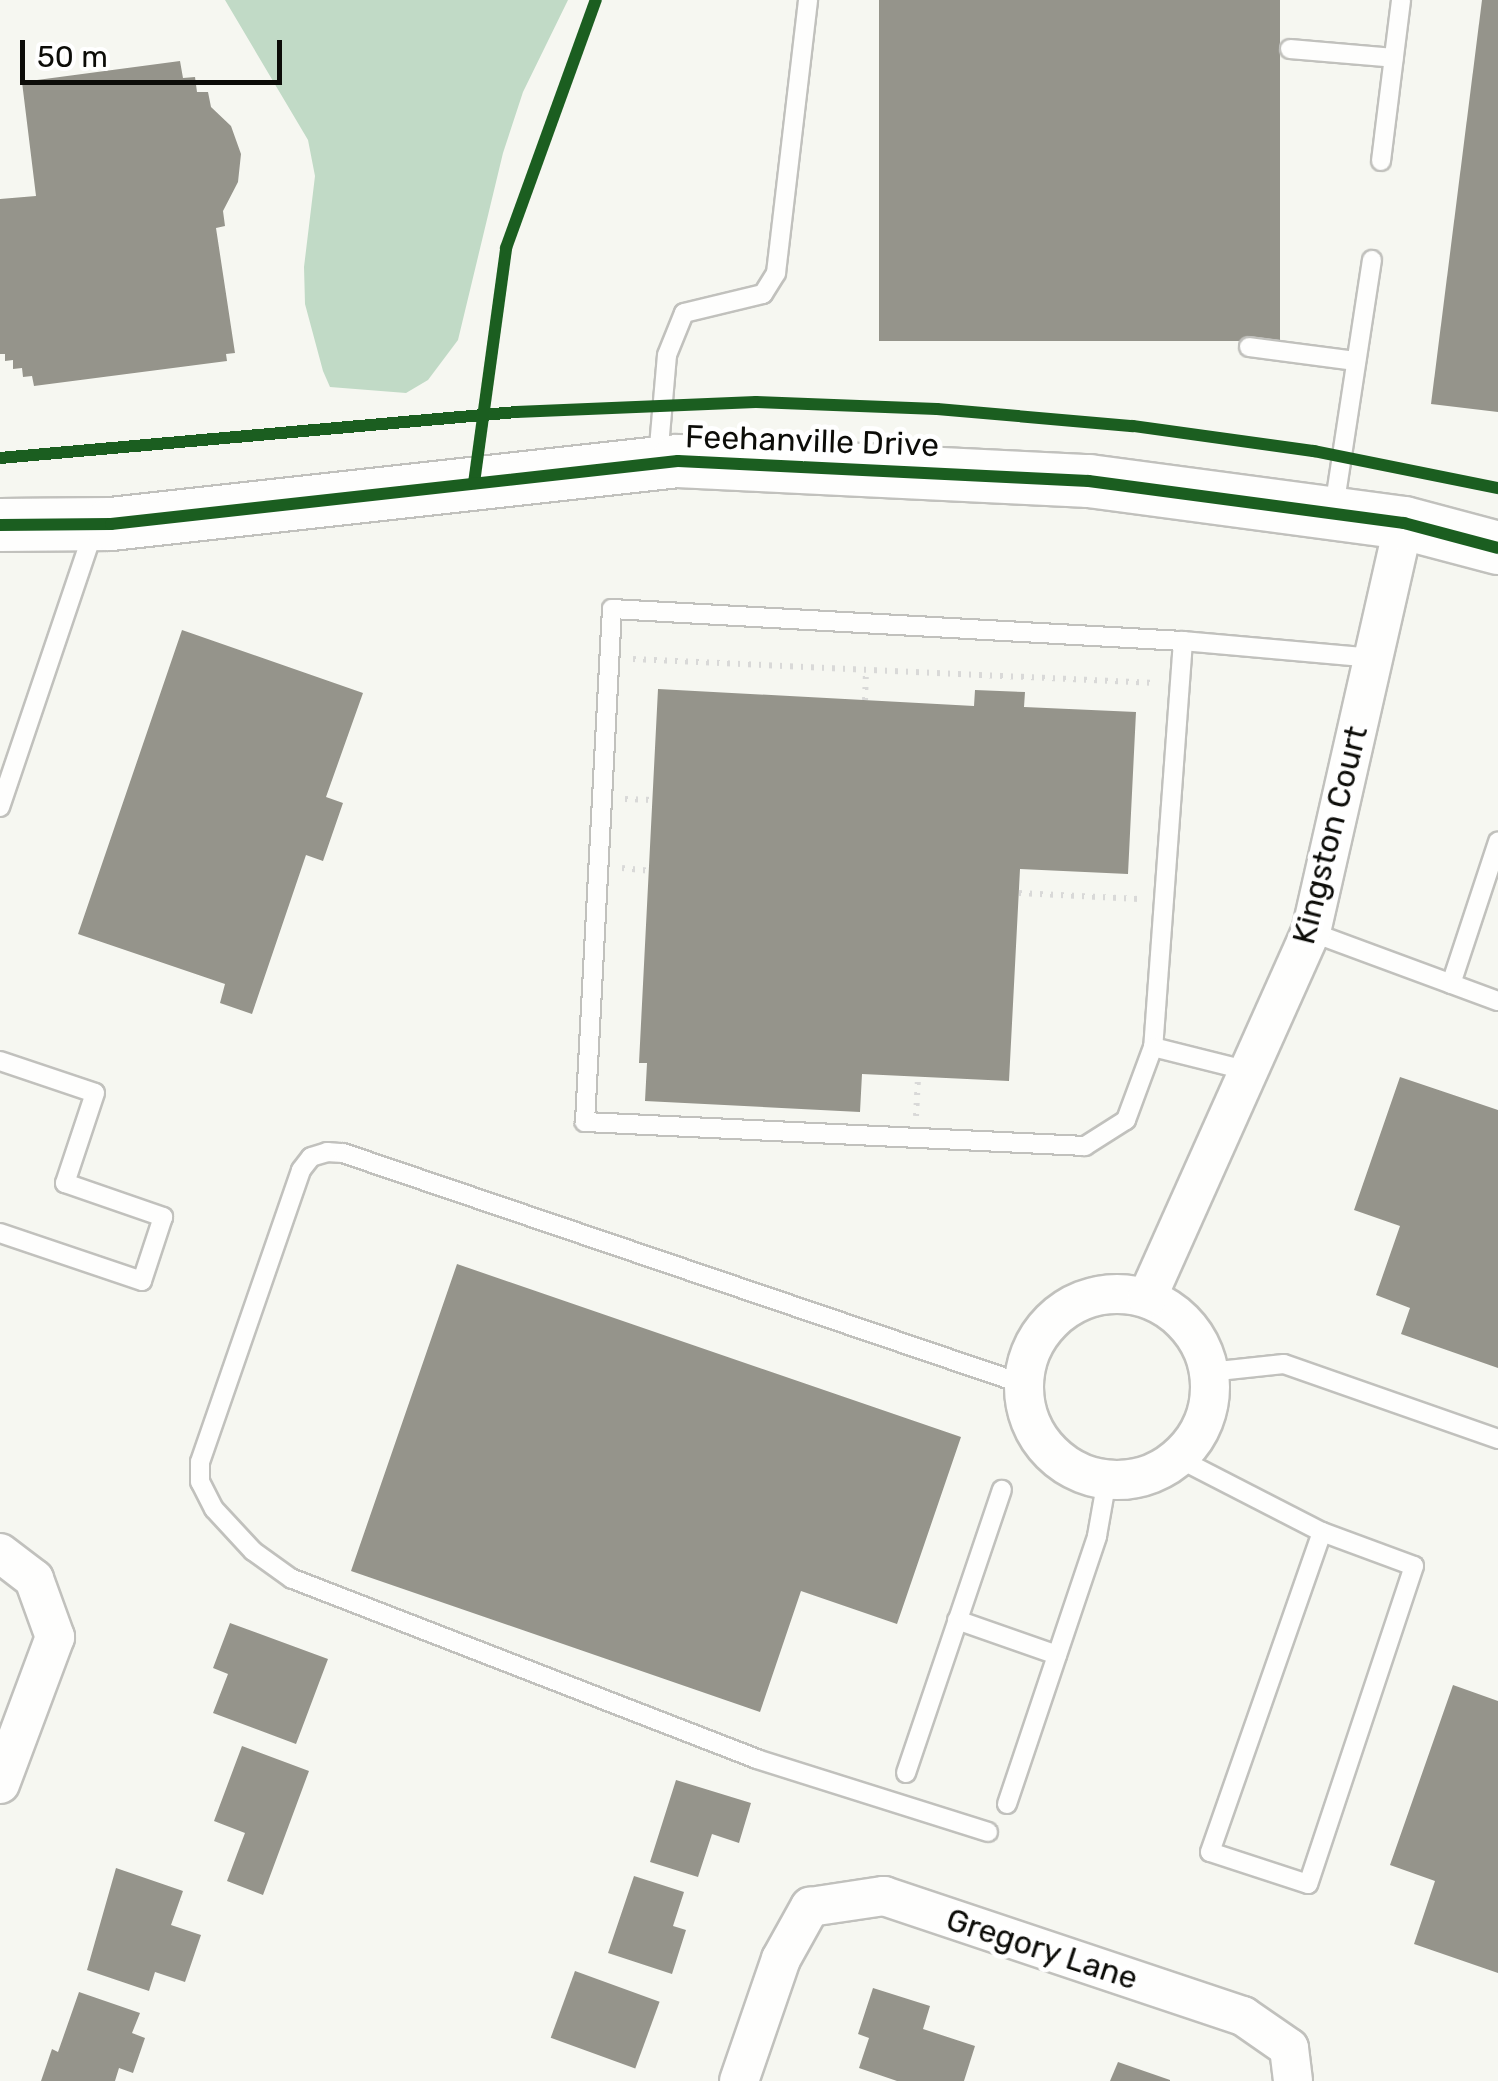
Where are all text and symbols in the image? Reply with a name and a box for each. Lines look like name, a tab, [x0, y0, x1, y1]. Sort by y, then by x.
scale bar	[25, 20, 288, 82]
text: 50 m	[37, 39, 108, 75]
street label: Feehanville Drive	[684, 417, 940, 465]
street label: Kingston Court	[1284, 722, 1376, 948]
street label: Gregory Lane	[941, 1900, 1143, 1998]

